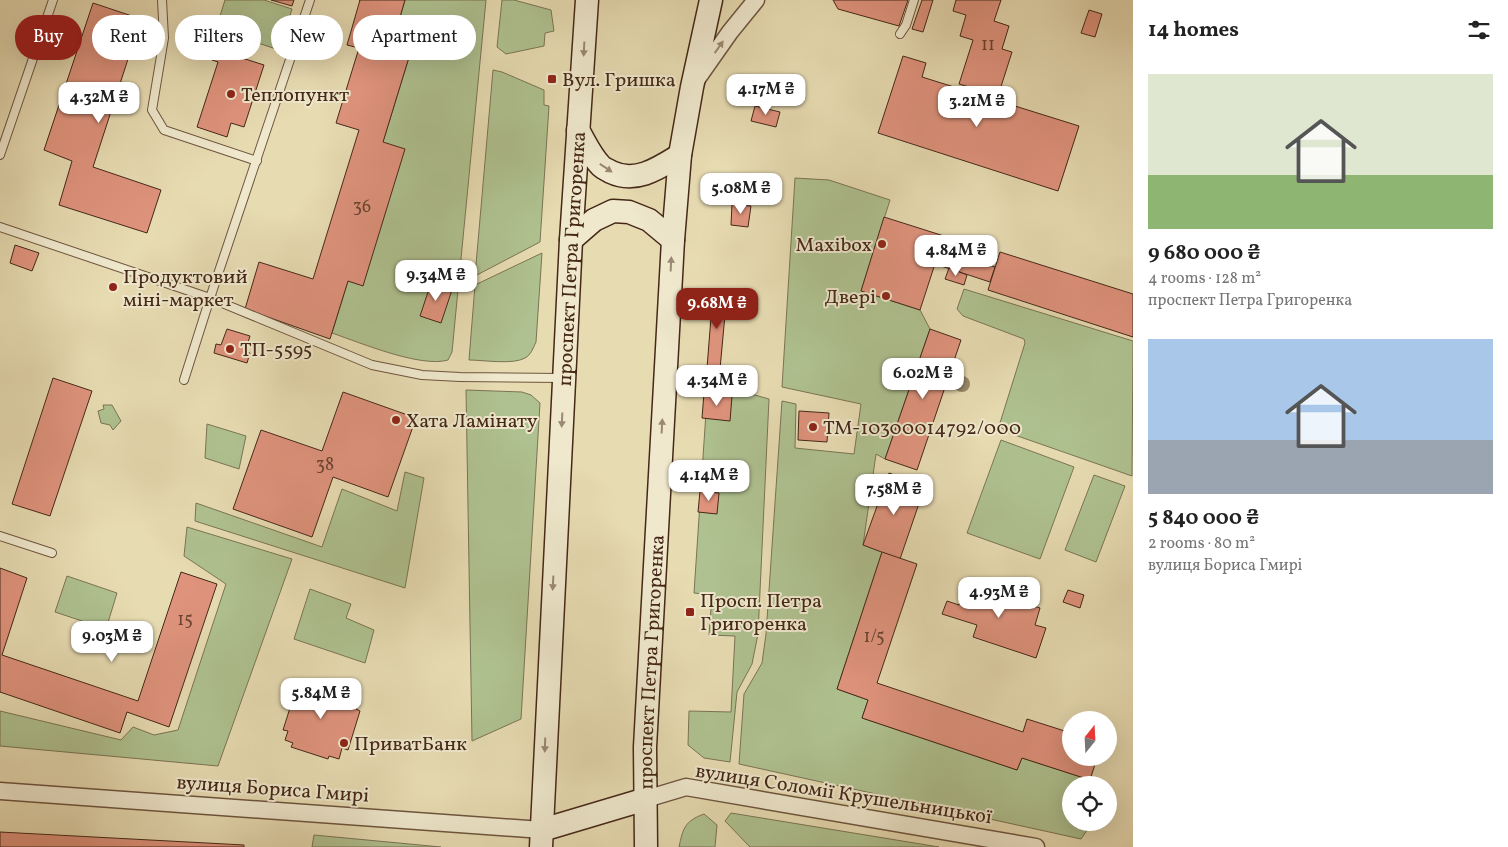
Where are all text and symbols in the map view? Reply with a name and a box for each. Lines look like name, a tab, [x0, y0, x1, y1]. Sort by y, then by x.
chip: Buy	[15, 15, 82, 60]
chip: Rent	[92, 15, 165, 60]
chip: Filters	[175, 15, 261, 60]
chip: New	[271, 15, 343, 60]
chip: Apartment	[353, 15, 476, 60]
text: 14 homes	[1148, 16, 1239, 45]
icon: filters	[1465, 16, 1493, 44]
house number: 11	[981, 33, 995, 58]
one-way arrow	[714, 40, 724, 54]
one-way arrow	[579, 41, 587, 57]
place label: Вул. Гришка	[562, 67, 676, 95]
marker: Вул. Гришка	[546, 73, 558, 85]
pin: 4.17M ₴	[720, 74, 812, 116]
text: 4.17M ₴	[737, 79, 795, 101]
pin: 4.32M ₴	[53, 82, 145, 124]
place label: Теплопункт	[241, 82, 349, 110]
pin: 3.21M ₴	[931, 86, 1023, 128]
text: 4.32M ₴	[69, 87, 129, 109]
marker: Теплопункт	[225, 88, 237, 100]
text: 3.21M ₴	[949, 91, 1005, 113]
icon: home	[1276, 106, 1366, 196]
street label: проспект Петра Григоренка	[552, 131, 594, 387]
one-way arrow	[599, 164, 613, 173]
pin: 5.08M ₴	[695, 172, 787, 215]
text: 5.08M ₴	[711, 178, 771, 200]
house number: 36	[353, 195, 371, 220]
place label: Maxibox	[796, 232, 872, 260]
pin: 4.84M ₴	[910, 234, 1002, 277]
marker: Maxibox	[876, 238, 888, 250]
text: 9 680 000 ₴	[1148, 239, 1260, 268]
text: 4.84M ₴	[926, 240, 986, 262]
one-way arrow	[668, 256, 676, 272]
pin: 9.34M ₴	[390, 260, 482, 302]
place label: Продуктовий міні-маркет	[123, 264, 248, 315]
text: 9.34M ₴	[406, 265, 466, 287]
text: 4 rooms · 128 m²	[1148, 268, 1261, 290]
marker: Продуктовий міні-маркет	[107, 281, 119, 293]
place label: Двері	[824, 284, 876, 312]
pin: 9.68M ₴	[671, 288, 763, 330]
marker: Двері	[880, 290, 892, 302]
text: проспект Петра Григоренка	[1148, 290, 1352, 312]
text: 9.68M ₴	[687, 293, 747, 315]
place label: ТП-5595	[240, 337, 312, 365]
marker: ТП-5595	[224, 343, 236, 355]
pin: 6.02M ₴	[877, 358, 969, 400]
text: 6.02M ₴	[893, 363, 953, 385]
pin: 4.34M ₴	[671, 364, 763, 407]
text: 4.34M ₴	[687, 370, 747, 392]
icon: home	[1276, 371, 1366, 461]
place label: Хата Ламінату	[406, 408, 538, 436]
one-way arrow	[557, 413, 565, 429]
marker: Хата Ламінату	[390, 414, 402, 426]
place label: ТМ-10300014792/000	[823, 415, 1021, 443]
one-way arrow	[658, 418, 666, 434]
marker: ТМ-10300014792/000	[807, 421, 819, 433]
house number: 38	[316, 453, 334, 478]
pin: 4.14M ₴	[663, 460, 755, 502]
text: 4.14M ₴	[679, 465, 739, 487]
pin: 7.58M ₴	[848, 474, 940, 516]
text: 7.58M ₴	[866, 479, 922, 501]
text: 5 840 000 ₴	[1148, 504, 1259, 533]
text: 2 rooms · 80 m²	[1148, 533, 1255, 555]
street label: проспект Петра Григоренка	[633, 534, 673, 790]
text: вулиця Бориса Гмирі	[1148, 555, 1302, 577]
one-way arrow	[549, 575, 557, 591]
pin: 4.93M ₴	[953, 576, 1045, 619]
text: 4.93M ₴	[969, 582, 1029, 604]
place label: Просп. Петра Григоренка	[700, 588, 822, 639]
marker: Просп. Петра Григоренка	[684, 606, 696, 618]
house number: 15	[177, 608, 193, 633]
pin: 9.03M ₴	[66, 620, 158, 663]
house number: 1/5	[863, 625, 885, 650]
text: 9.03M ₴	[82, 626, 142, 648]
pin: 5.84M ₴	[275, 678, 367, 720]
text: 5.84M ₴	[292, 683, 350, 705]
north arrow	[1062, 711, 1118, 766]
map controls	[1062, 711, 1117, 831]
place label: ПриватБанк	[354, 731, 467, 759]
marker: ПриватБанк	[338, 737, 350, 749]
one-way arrow	[541, 737, 549, 753]
street label: вулиця Соломії Крушельницької	[693, 758, 994, 832]
street label: вулиця Бориса Гмирі	[176, 769, 370, 811]
button: locate	[1062, 776, 1117, 831]

